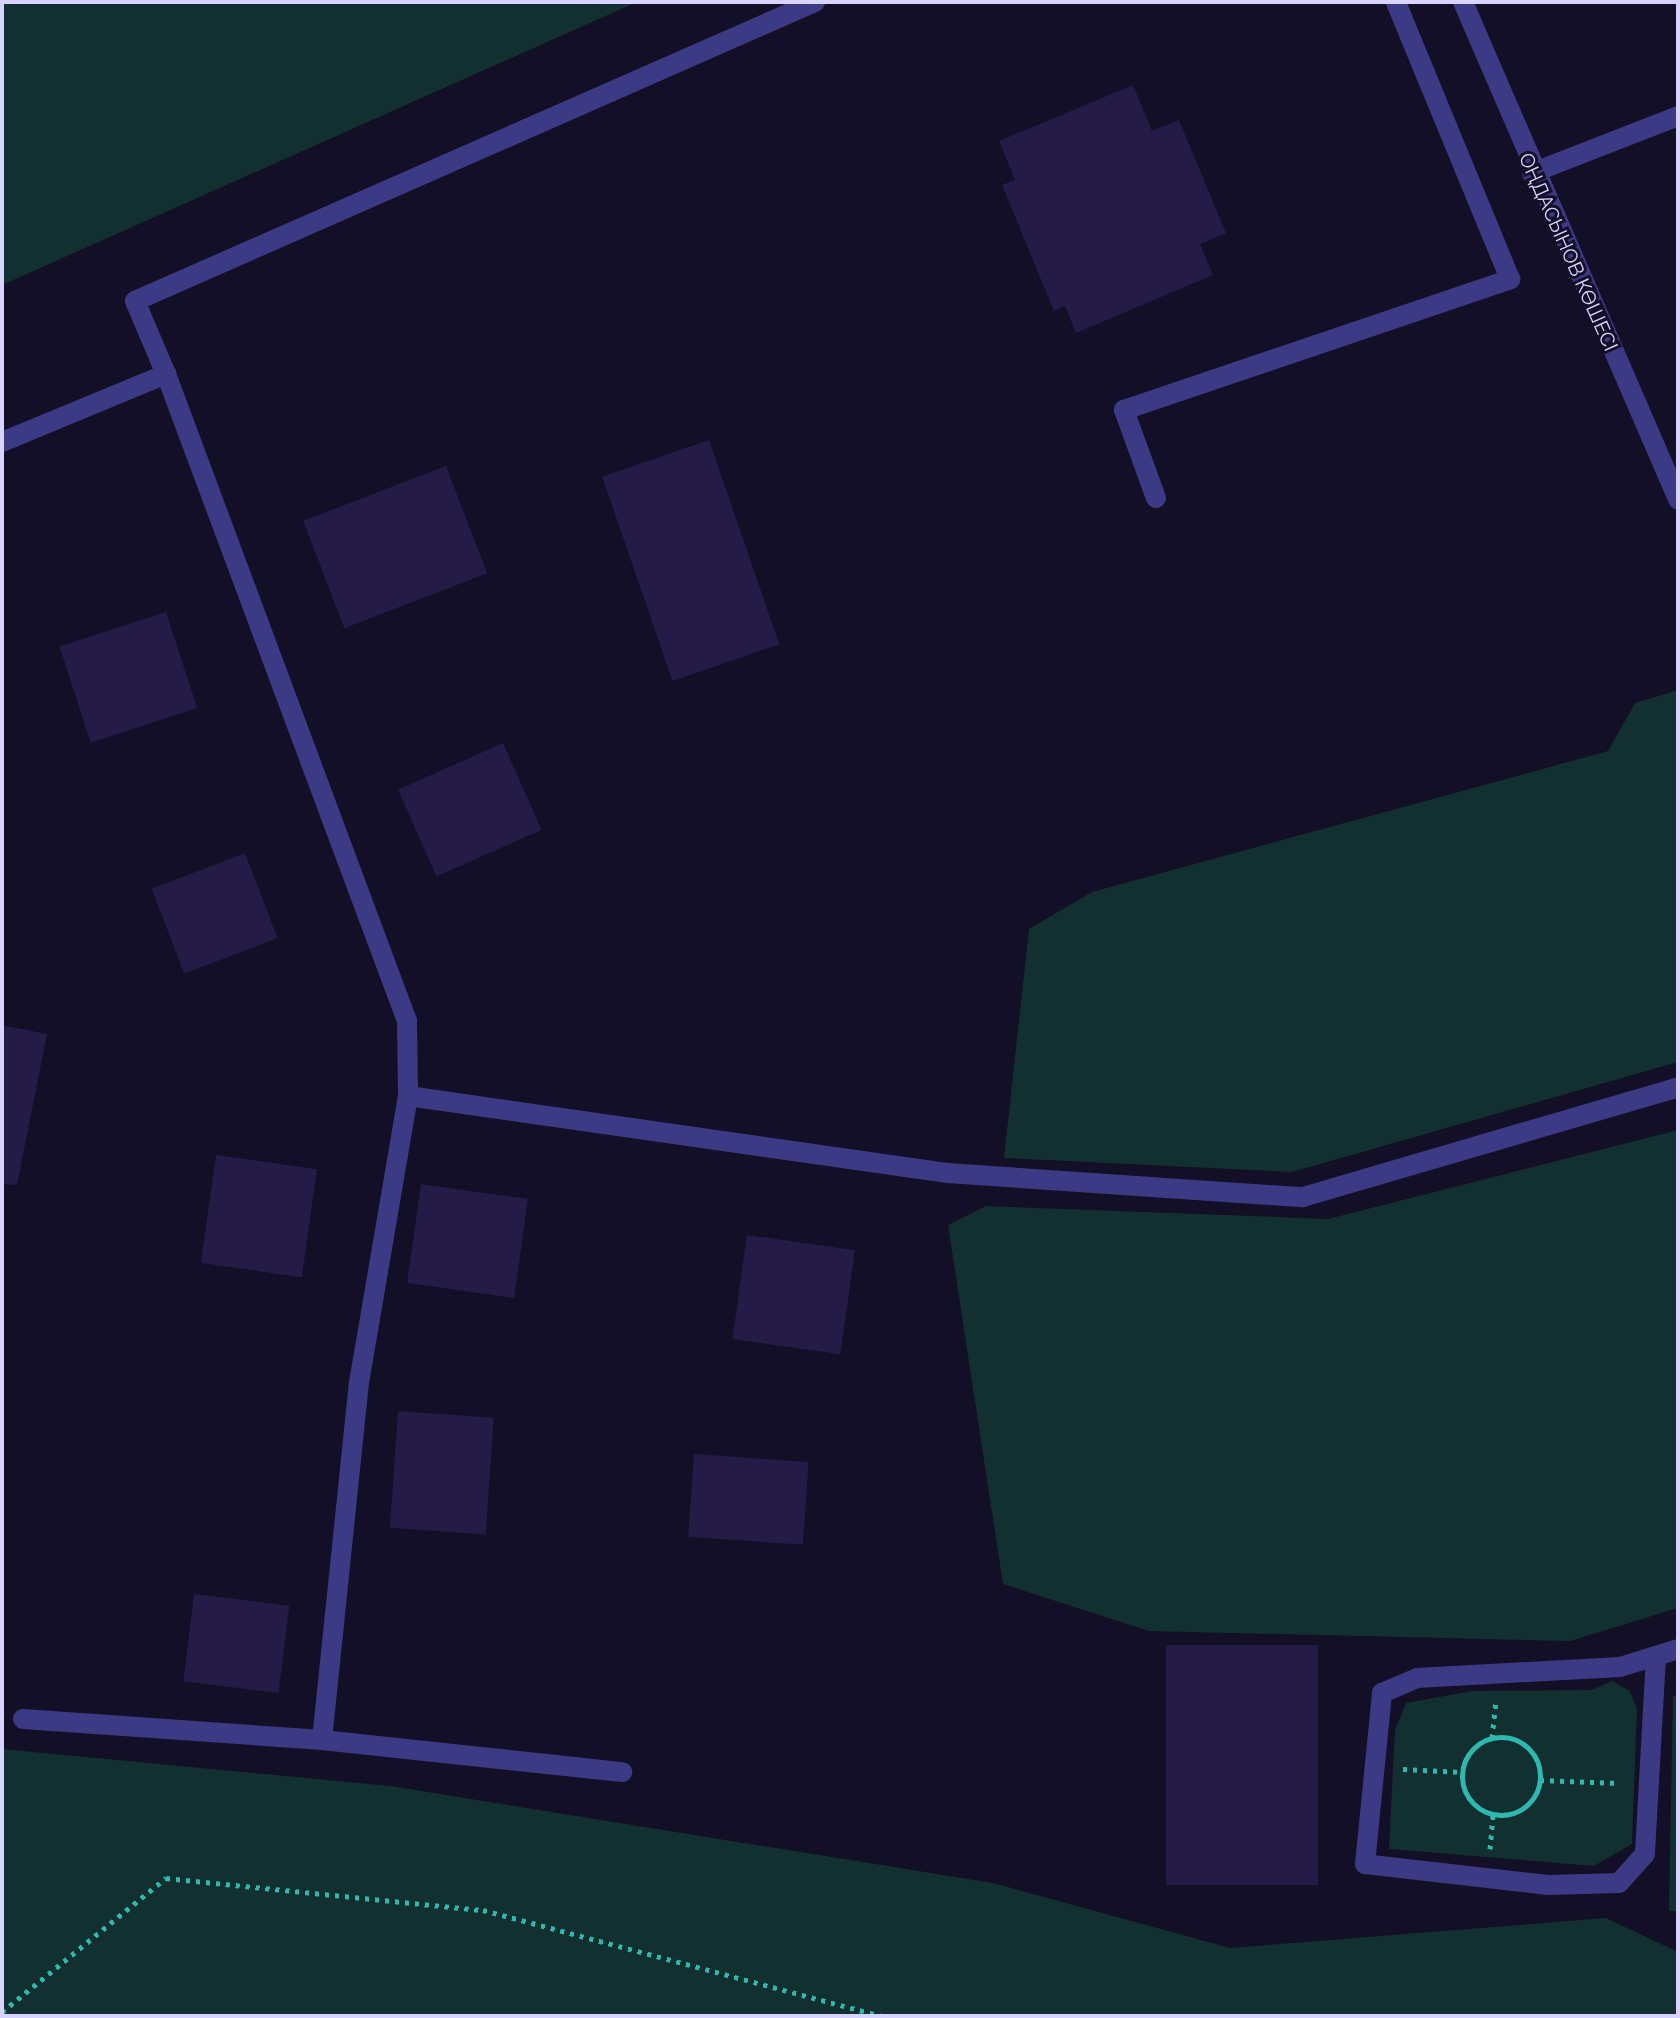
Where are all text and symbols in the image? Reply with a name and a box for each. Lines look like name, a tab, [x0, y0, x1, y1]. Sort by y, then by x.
street label: ОҢДАСЫНОВ КӨШЕСІ	[1513, 149, 1623, 355]

